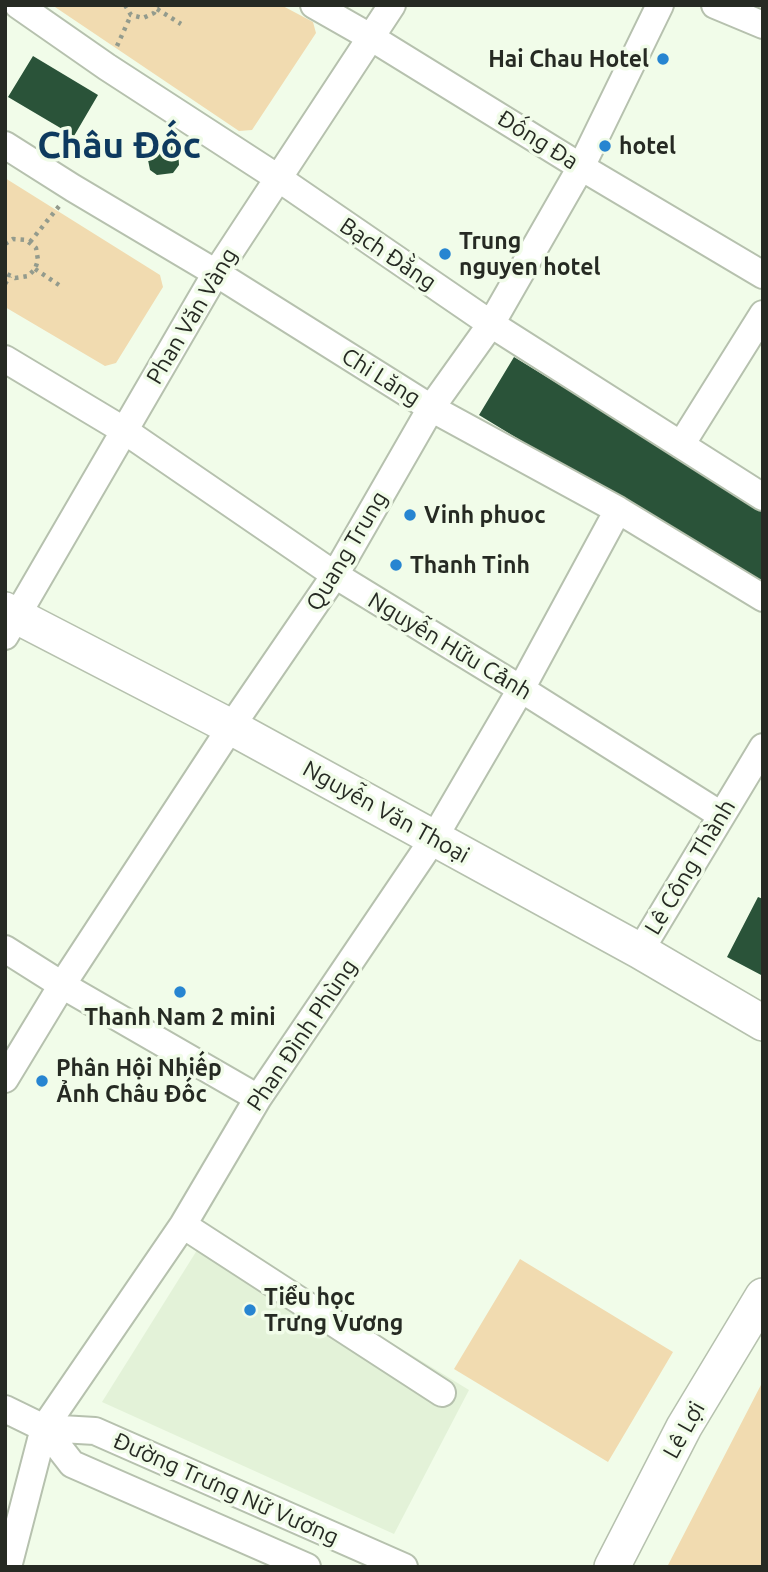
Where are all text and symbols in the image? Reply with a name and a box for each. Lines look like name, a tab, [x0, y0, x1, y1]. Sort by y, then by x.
place label: Hai Chau Hotel	[488, 45, 649, 73]
marker: Hai Chau Hotel	[655, 51, 671, 67]
street label: Đống Đa	[493, 104, 583, 176]
district label: Châu Đốc	[37, 124, 201, 168]
place label: hotel	[619, 132, 676, 160]
marker: hotel	[597, 138, 613, 154]
street label: Bạch Đằng	[335, 212, 441, 296]
place label: Trung nguyen hotel	[459, 227, 600, 281]
street label: Phan Văn Vàng	[141, 243, 243, 389]
marker: Trung nguyen hotel	[437, 246, 453, 262]
street label: Chi Lăng	[336, 342, 426, 412]
street label: Quang Trung	[300, 486, 394, 616]
place label: Vinh phuoc	[424, 501, 545, 529]
marker: Vinh phuoc	[402, 507, 418, 523]
place label: Thanh Tinh	[410, 551, 530, 579]
marker: Thanh Tinh	[388, 557, 404, 573]
street label: Nguyễn Hữu Cảnh	[363, 586, 537, 706]
street label: Nguyễn Văn Thoại	[298, 755, 474, 869]
street label: Lê Công Thành	[639, 794, 741, 940]
street label: Phan Đình Phùng	[241, 954, 363, 1116]
marker: Thanh Nam 2 mini	[172, 984, 188, 1000]
place label: Thanh Nam 2 mini	[84, 1003, 276, 1031]
place label: Phân Hội Nhiếp Ảnh Châu Đốc	[56, 1054, 222, 1108]
marker: Phân Hội Nhiếp Ảnh Châu Đốc	[34, 1073, 50, 1089]
place label: Tiểu học Trưng Vương	[264, 1283, 403, 1337]
marker: Tiểu học Trưng Vương	[242, 1302, 258, 1318]
street label: Lê Lợi	[657, 1397, 711, 1463]
street label: Đường Trưng Nữ Vương	[109, 1427, 343, 1551]

